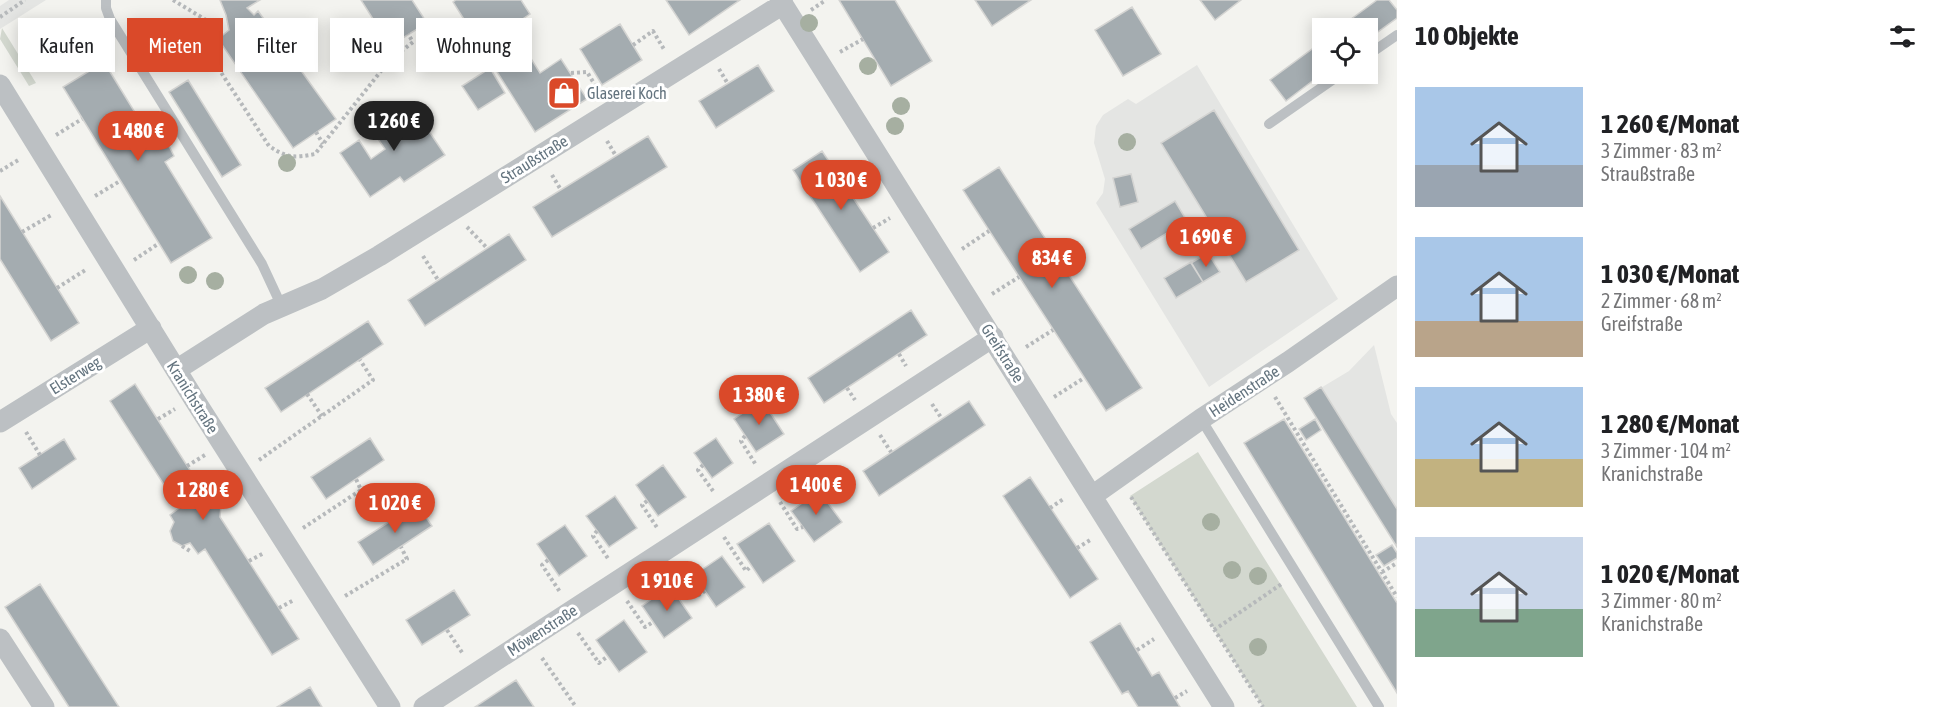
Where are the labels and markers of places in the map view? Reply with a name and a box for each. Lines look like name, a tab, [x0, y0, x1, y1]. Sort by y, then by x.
shop icon: Glaserei Koch	[546, 75, 582, 111]
place label: Glaserei Koch	[587, 84, 667, 102]
pin: 1 260 €	[339, 101, 449, 152]
pin: 1 480 €	[83, 111, 193, 162]
pin: 1 030 €	[786, 160, 896, 211]
pin: 1 690 €	[1151, 217, 1261, 268]
pin: 834 €	[1010, 238, 1094, 289]
pin: 1 380 €	[704, 375, 814, 426]
pin: 1 400 €	[761, 465, 871, 516]
pin: 1 280 €	[148, 470, 258, 521]
pin: 1 020 €	[340, 483, 450, 534]
pin: 1 910 €	[612, 561, 722, 612]

